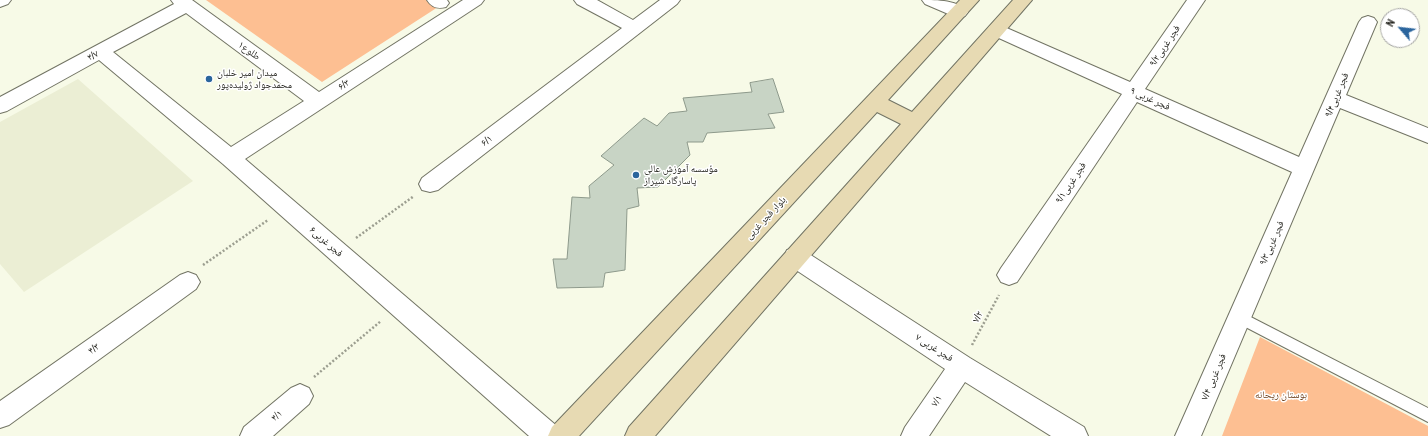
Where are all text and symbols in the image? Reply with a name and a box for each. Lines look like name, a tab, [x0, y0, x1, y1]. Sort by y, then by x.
north arrow	[1380, 8, 1420, 48]
text: N	[1383, 17, 1398, 29]
street label: فجر غربی۹/۲	[1147, 23, 1183, 69]
street label: طلوع۱	[236, 39, 262, 63]
street label: ۴/۷	[85, 48, 101, 64]
place label: میدان امیر خلبان محمد‌جواد ژولیده‌پور	[217, 67, 292, 90]
street label: فجر غربی۹/۴	[1322, 71, 1352, 119]
marker: میدان امیر خلبان محمد‌جواد ژولیده‌پور	[204, 74, 214, 84]
street label: ۶/۳	[336, 77, 352, 93]
street label: ۹ فجر غربی	[1128, 85, 1172, 113]
street label: ۶/۱	[479, 133, 495, 149]
street label: فجر غربی۹/۱	[1053, 160, 1089, 206]
place label: مؤسسه آموزش عالی پاسارگاد شیراز	[644, 163, 718, 186]
marker: مؤسسه آموزش عالی پاسارگاد شیراز	[631, 170, 641, 180]
street label: بلوار فجر غربی	[743, 194, 789, 242]
street label: فجر غربی۹/۳	[1257, 219, 1287, 267]
street label: فجر غربی۶	[307, 224, 345, 260]
street label: ۷/۲	[970, 309, 986, 325]
street label: ۷ فجر غربی	[913, 331, 955, 365]
street label: ۴/۳	[86, 341, 102, 357]
street label: ۷/۴ فجر غربی	[1199, 352, 1229, 402]
park label: بوستان ریحانه	[1255, 389, 1307, 401]
street label: ۷/۱	[929, 393, 945, 409]
street label: ۴/۱	[269, 408, 285, 424]

